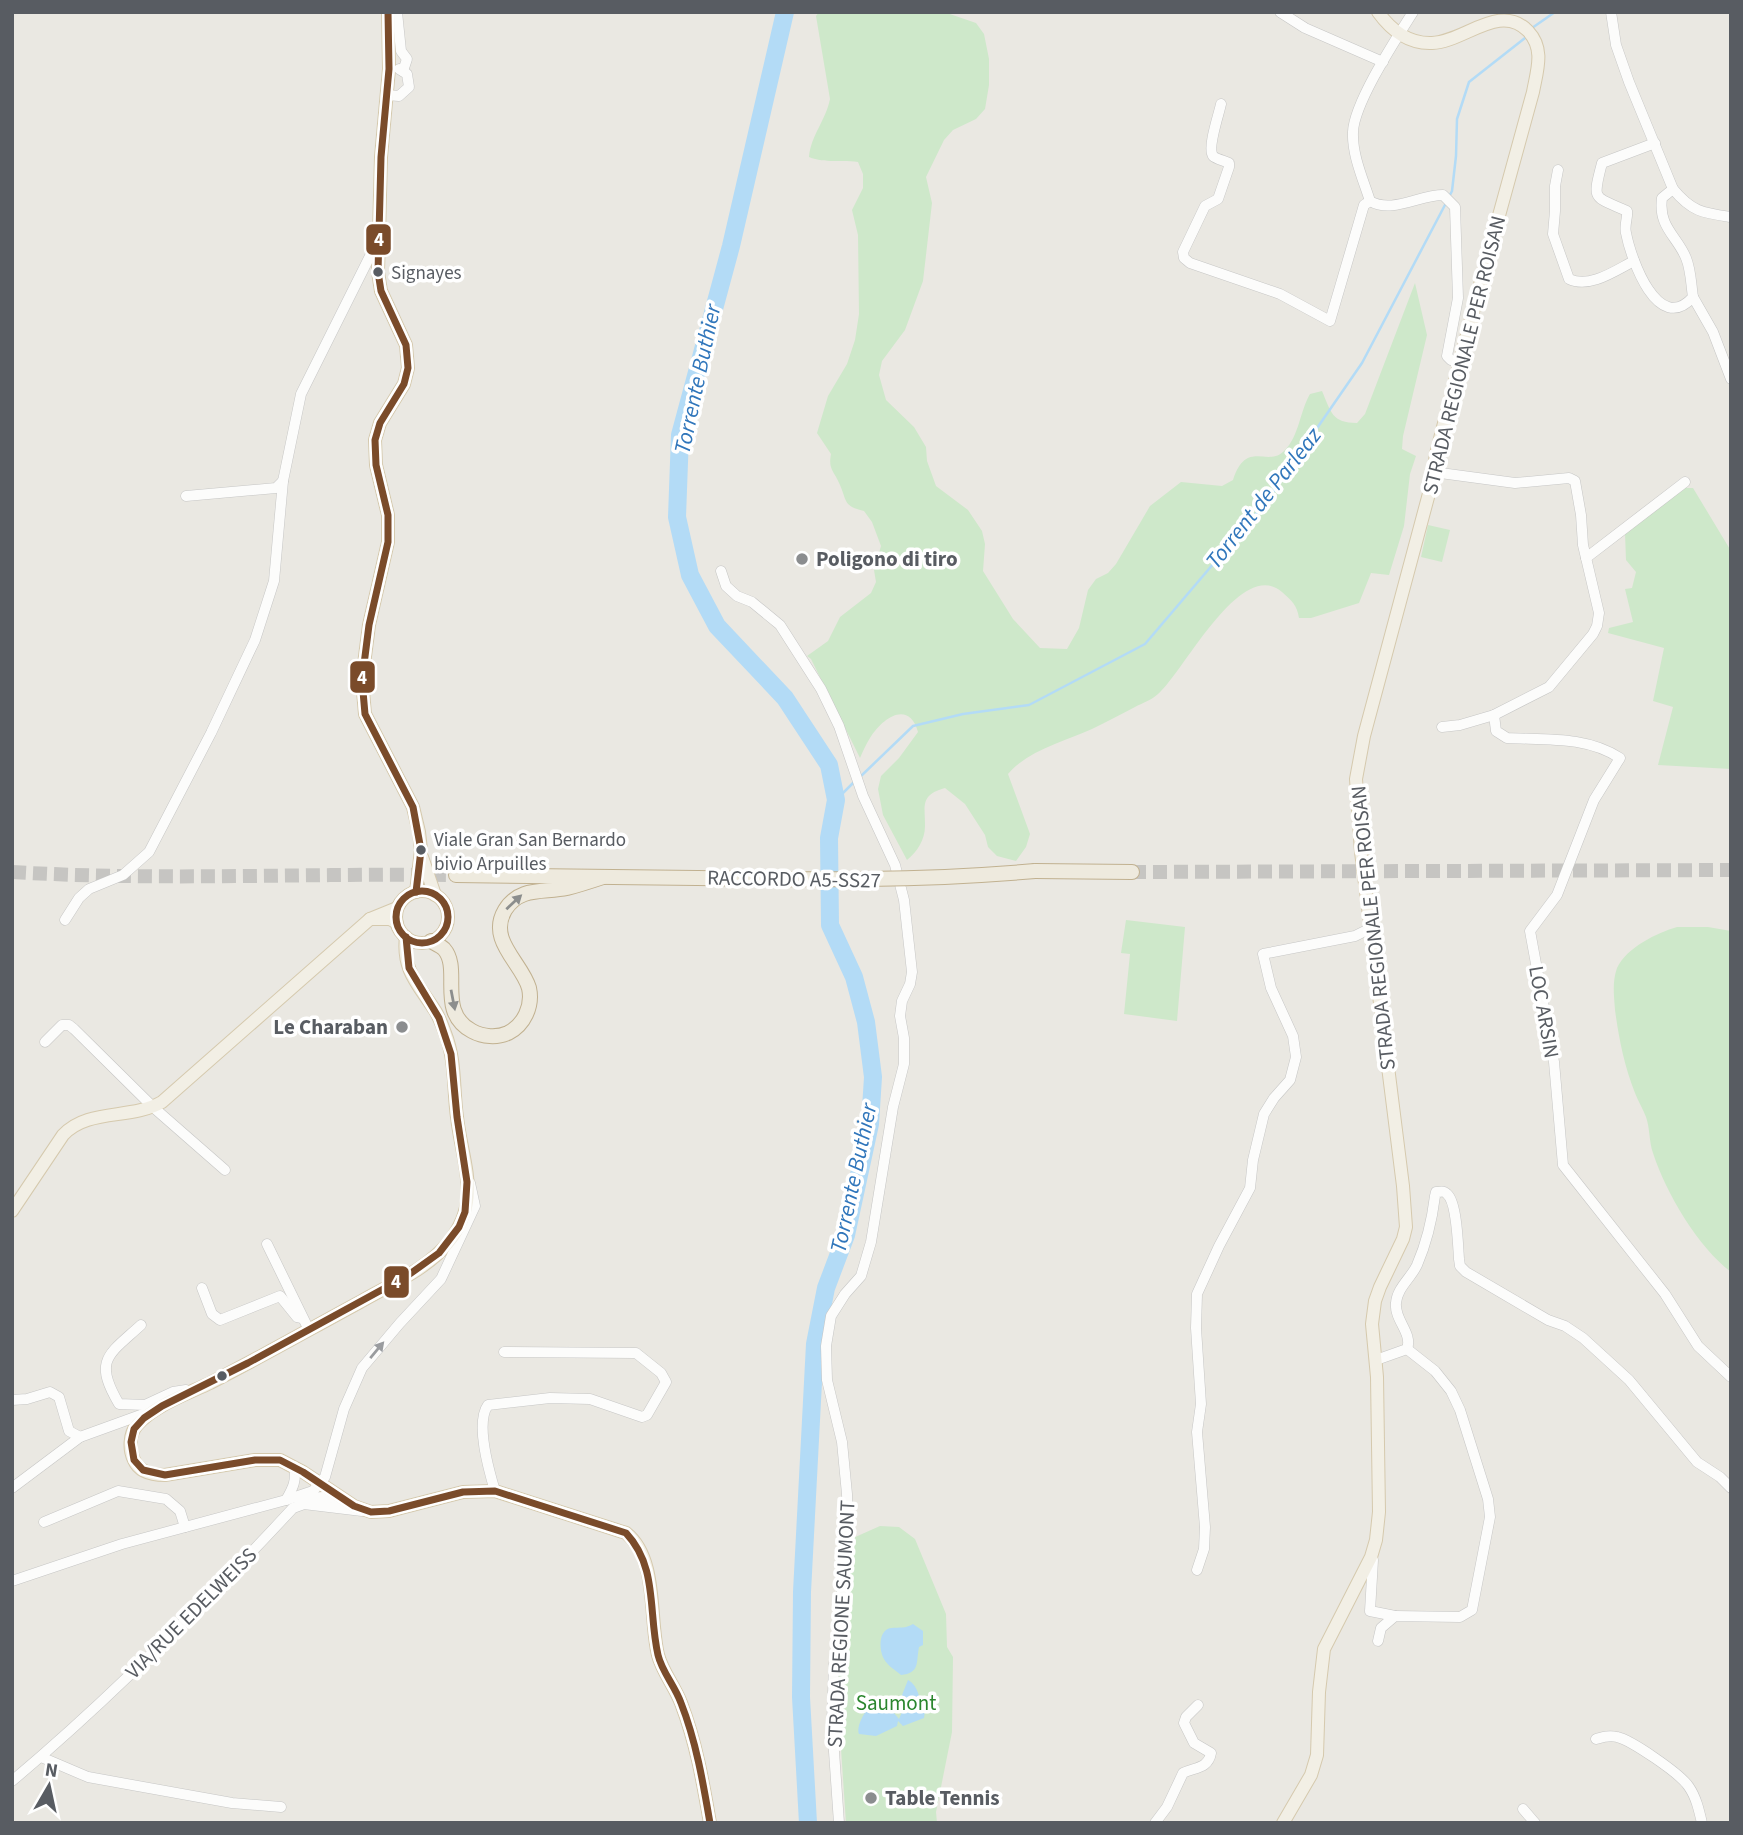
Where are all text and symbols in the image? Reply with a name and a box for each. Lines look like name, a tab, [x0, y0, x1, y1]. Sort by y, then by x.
street label: STRADA REGIONALE PER ROISAN	[1415, 212, 1513, 498]
line badge: 4	[365, 223, 392, 256]
text: 4	[374, 227, 384, 254]
place label: Signayes	[391, 260, 462, 287]
marker: Signayes	[371, 265, 385, 279]
water label: Torrente Buthier	[666, 300, 730, 457]
water label: Torrent de Parleaz	[1198, 420, 1330, 576]
place label: Poligono di tiro	[816, 544, 958, 574]
marker: Poligono di tiro	[794, 551, 810, 567]
line badge: 4	[349, 660, 376, 694]
text: 4	[357, 665, 367, 692]
street label: STRADA REGIONALE PER ROISAN	[1343, 784, 1403, 1072]
place label: Viale Gran San Bernardo bivio Arpuilles	[434, 827, 626, 878]
marker: Viale Gran San Bernardo bivio Arpuilles	[414, 843, 428, 857]
street label: RACCORDO A5-SS27	[707, 862, 881, 896]
one-way arrow	[505, 894, 523, 910]
street label: LOC ARSIN	[1521, 964, 1567, 1060]
one-way arrow	[448, 989, 459, 1011]
place label: Le Charaban	[273, 1012, 388, 1042]
marker: Le Charaban	[394, 1019, 410, 1035]
water label: Torrente Buthier	[822, 1099, 886, 1256]
line badge: 4	[383, 1265, 410, 1299]
text: 4	[391, 1269, 401, 1296]
one-way arrow	[370, 1342, 385, 1360]
unlabelled marker	[215, 1369, 229, 1383]
street label: STRADA REGIONE SAUMONT	[820, 1499, 862, 1749]
street label: VIA/RUE EDELWEISS	[118, 1540, 264, 1686]
park label: Saumont	[856, 1688, 936, 1718]
north arrow	[14, 1751, 84, 1821]
text: N	[43, 1756, 60, 1785]
place label: Table Tennis	[885, 1783, 1000, 1813]
marker: Table Tennis	[863, 1790, 879, 1806]

